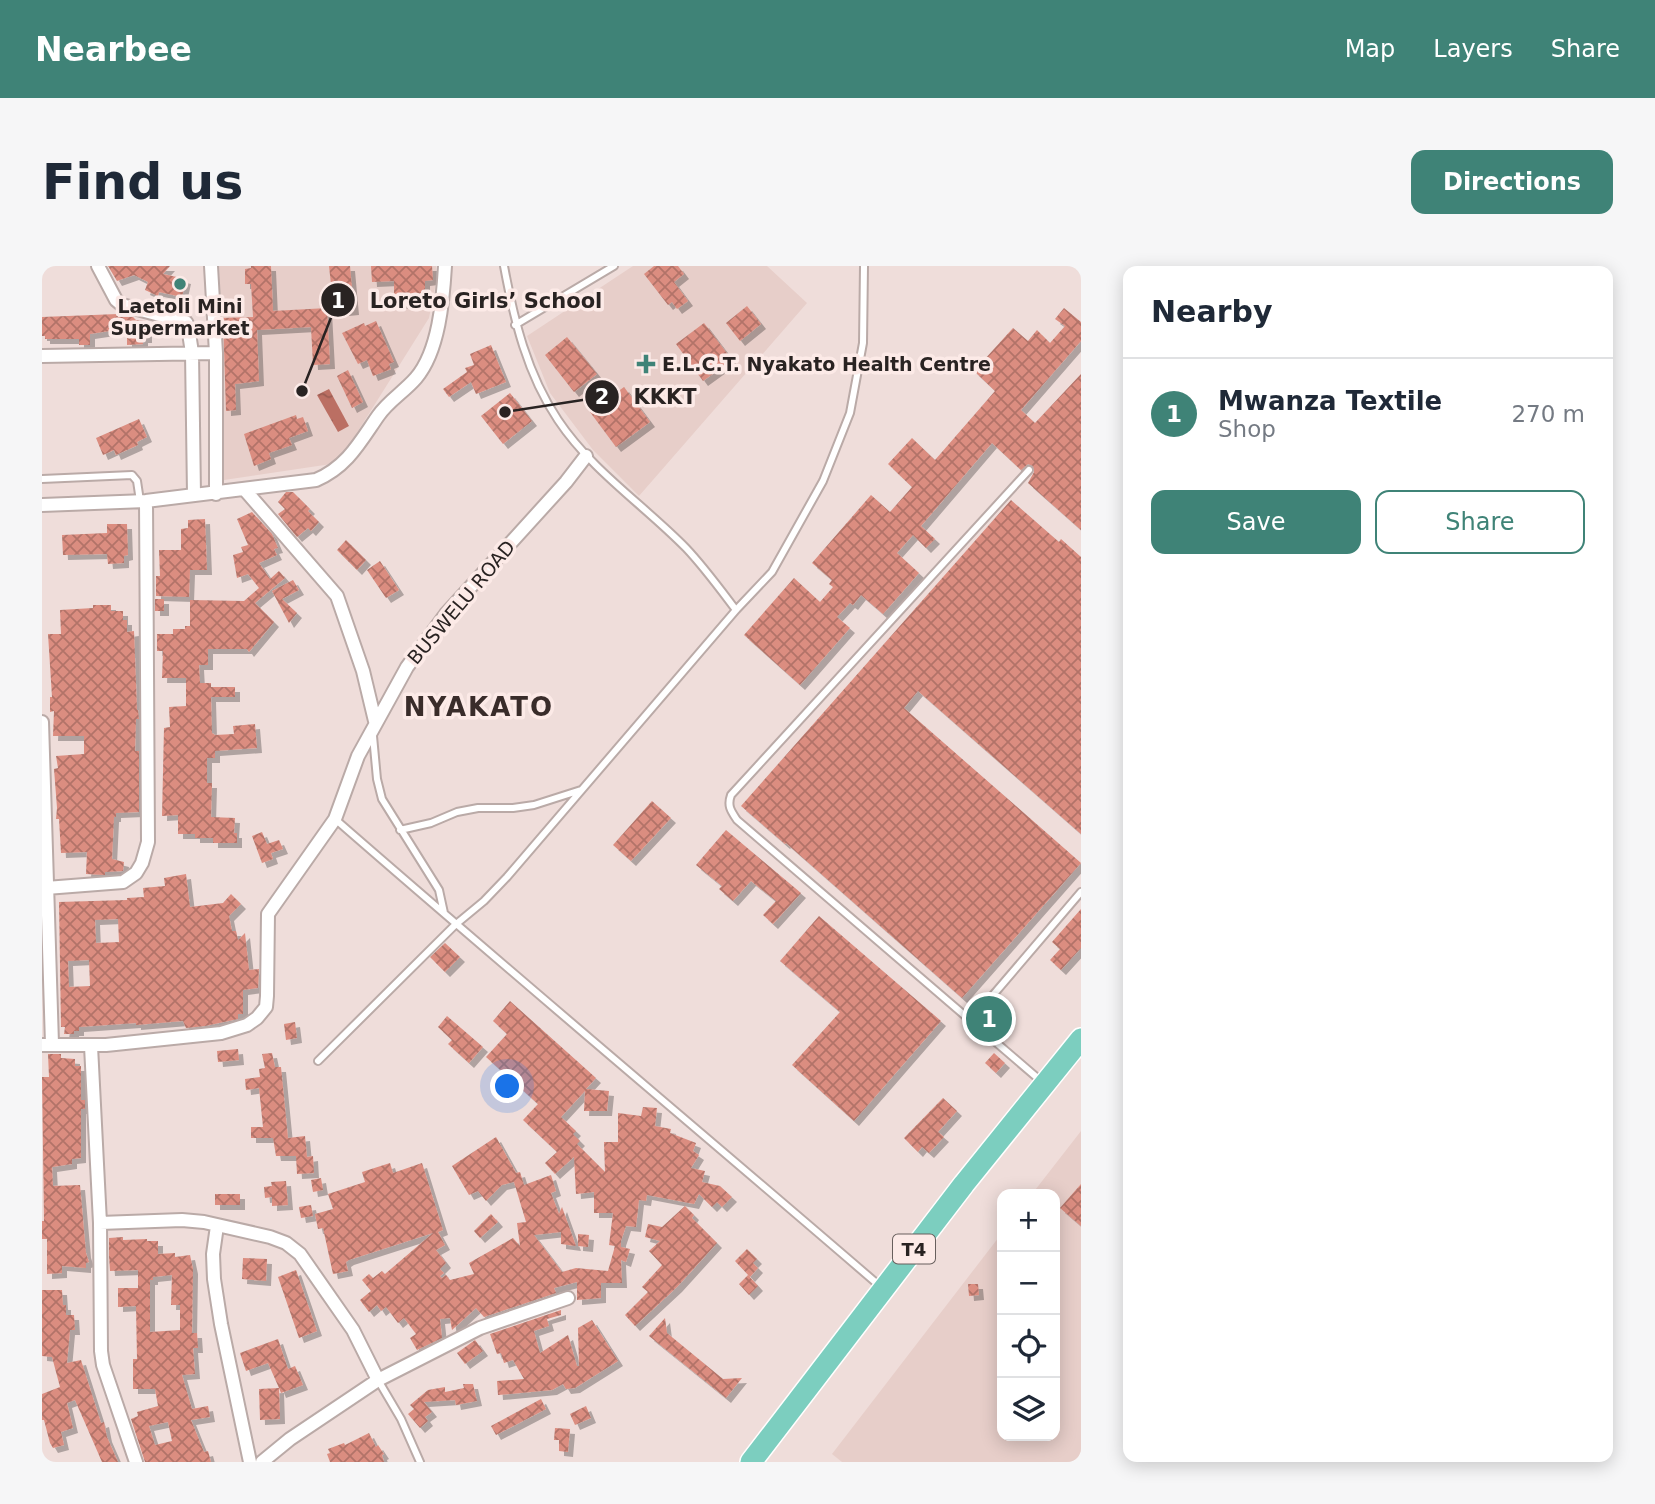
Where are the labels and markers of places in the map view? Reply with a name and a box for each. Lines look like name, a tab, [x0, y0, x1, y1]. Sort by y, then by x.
marker: Laetoli Mini Supermarket	[172, 276, 188, 292]
callout: Loreto Girls’ School	[321, 279, 616, 321]
place label: Laetoli Mini Supermarket	[110, 295, 250, 339]
place label: E.L.C.T. Nyakato Health Centre	[662, 353, 991, 375]
marker: E.L.C.T. Nyakato Health Centre	[636, 354, 656, 374]
callout: KKKT	[585, 376, 711, 418]
pin: 1	[966, 993, 1012, 1045]

